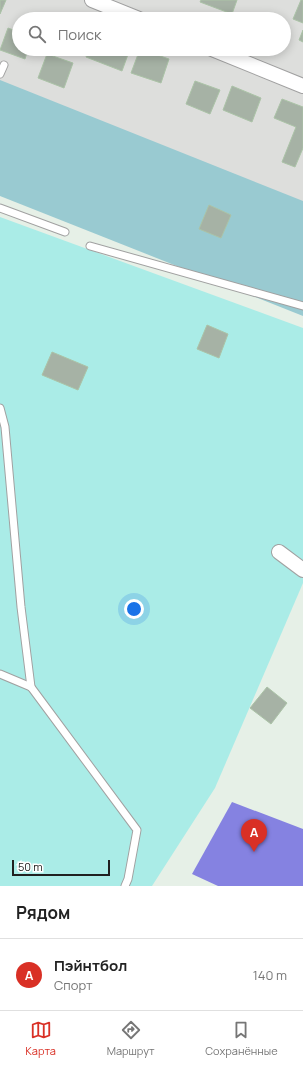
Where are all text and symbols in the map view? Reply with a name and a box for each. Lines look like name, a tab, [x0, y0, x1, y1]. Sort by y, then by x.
search box	[12, 12, 291, 56]
icon: search	[26, 23, 48, 45]
text: Поиск	[58, 24, 102, 45]
your location	[124, 599, 144, 619]
pin: A	[241, 819, 267, 852]
scale bar	[12, 858, 110, 877]
text: 50 m	[18, 859, 43, 874]
text: Рядом	[16, 901, 70, 924]
text: Пэйнтбол	[54, 955, 127, 976]
text: A	[25, 966, 33, 984]
text: 140 m	[253, 966, 287, 984]
text: Спорт	[54, 976, 93, 994]
tab: Карта	[25, 1019, 56, 1058]
tab: Маршрут	[107, 1019, 155, 1058]
tab: Сохранённые	[205, 1019, 278, 1058]

